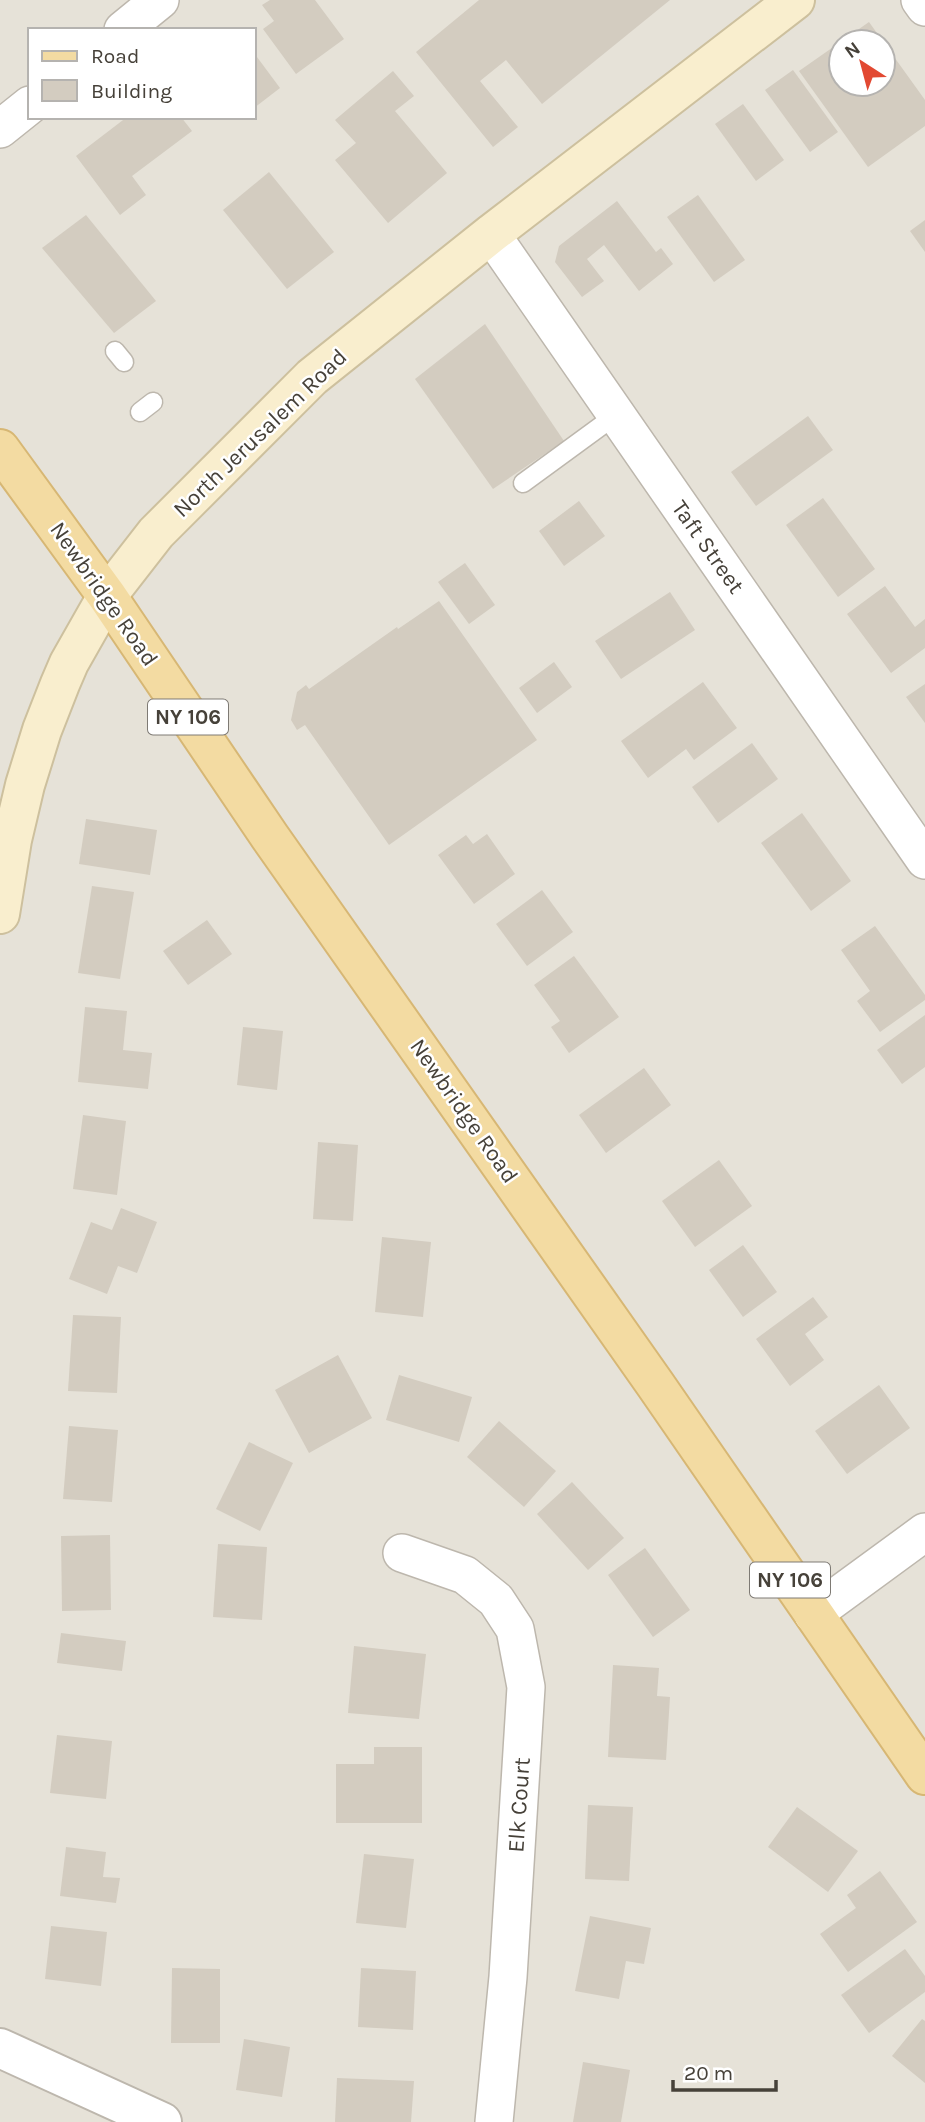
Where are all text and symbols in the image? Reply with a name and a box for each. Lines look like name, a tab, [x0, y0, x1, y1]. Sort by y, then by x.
legend	[28, 28, 256, 119]
north arrow	[827, 28, 897, 98]
text: N	[841, 37, 865, 63]
text: Road	[91, 44, 139, 68]
text: Building	[91, 79, 172, 103]
street label: North Jerusalem Road	[168, 343, 352, 523]
street label: Taft Street	[666, 495, 750, 599]
street label: Newbridge Road	[44, 517, 164, 671]
road number: NY 106	[148, 700, 228, 734]
street label: Newbridge Road	[404, 1034, 524, 1188]
road number: NY 106	[750, 1562, 830, 1598]
street label: Elk Court	[502, 1756, 536, 1854]
scale bar	[673, 2048, 776, 2092]
text: 20 m	[684, 2061, 733, 2085]

